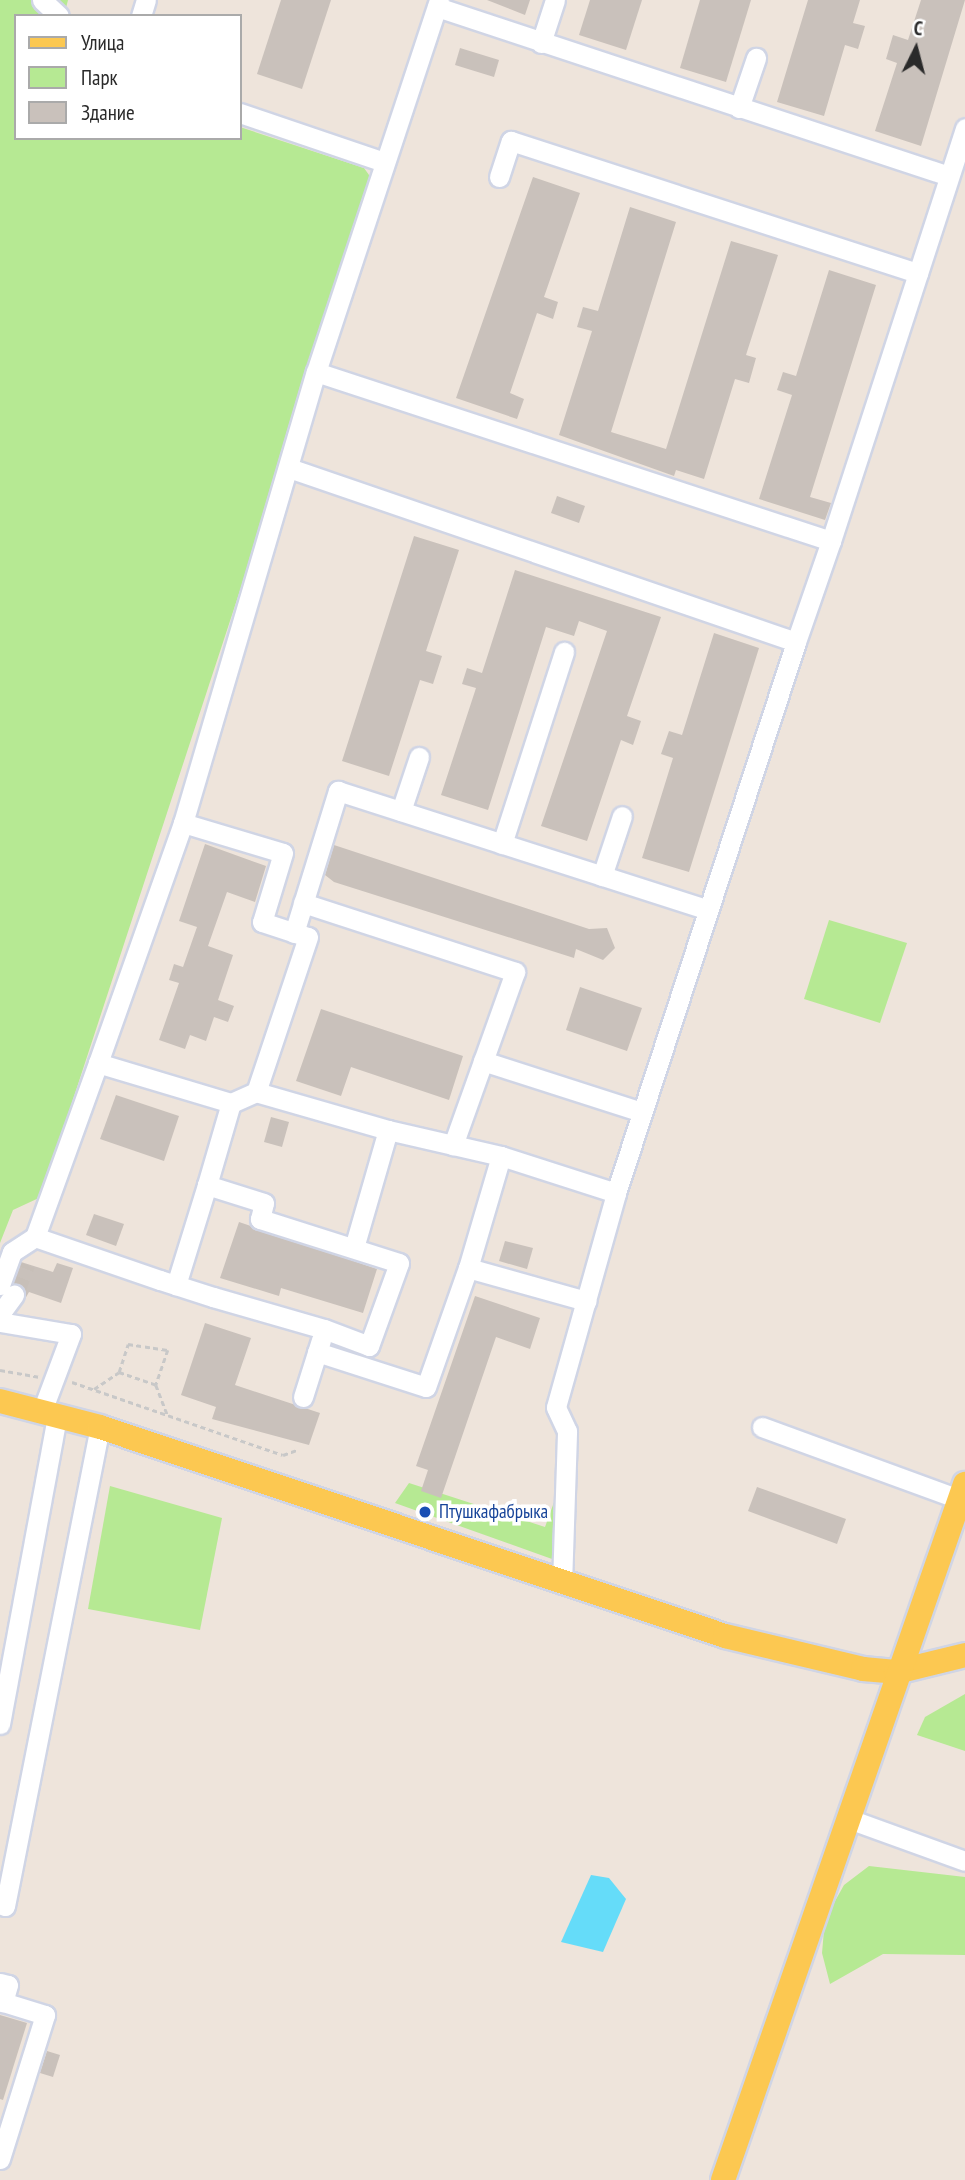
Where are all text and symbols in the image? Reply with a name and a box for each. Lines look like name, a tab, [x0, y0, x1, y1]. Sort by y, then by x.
legend	[14, 14, 242, 140]
north arrow	[881, 14, 951, 84]
text: С	[913, 16, 924, 41]
text: Улица	[81, 29, 124, 56]
text: Парк	[81, 64, 118, 91]
text: Здание	[81, 99, 135, 126]
place label: Птушкафабрыка	[439, 1501, 548, 1523]
marker: Птушкафабрыка	[417, 1504, 433, 1520]

